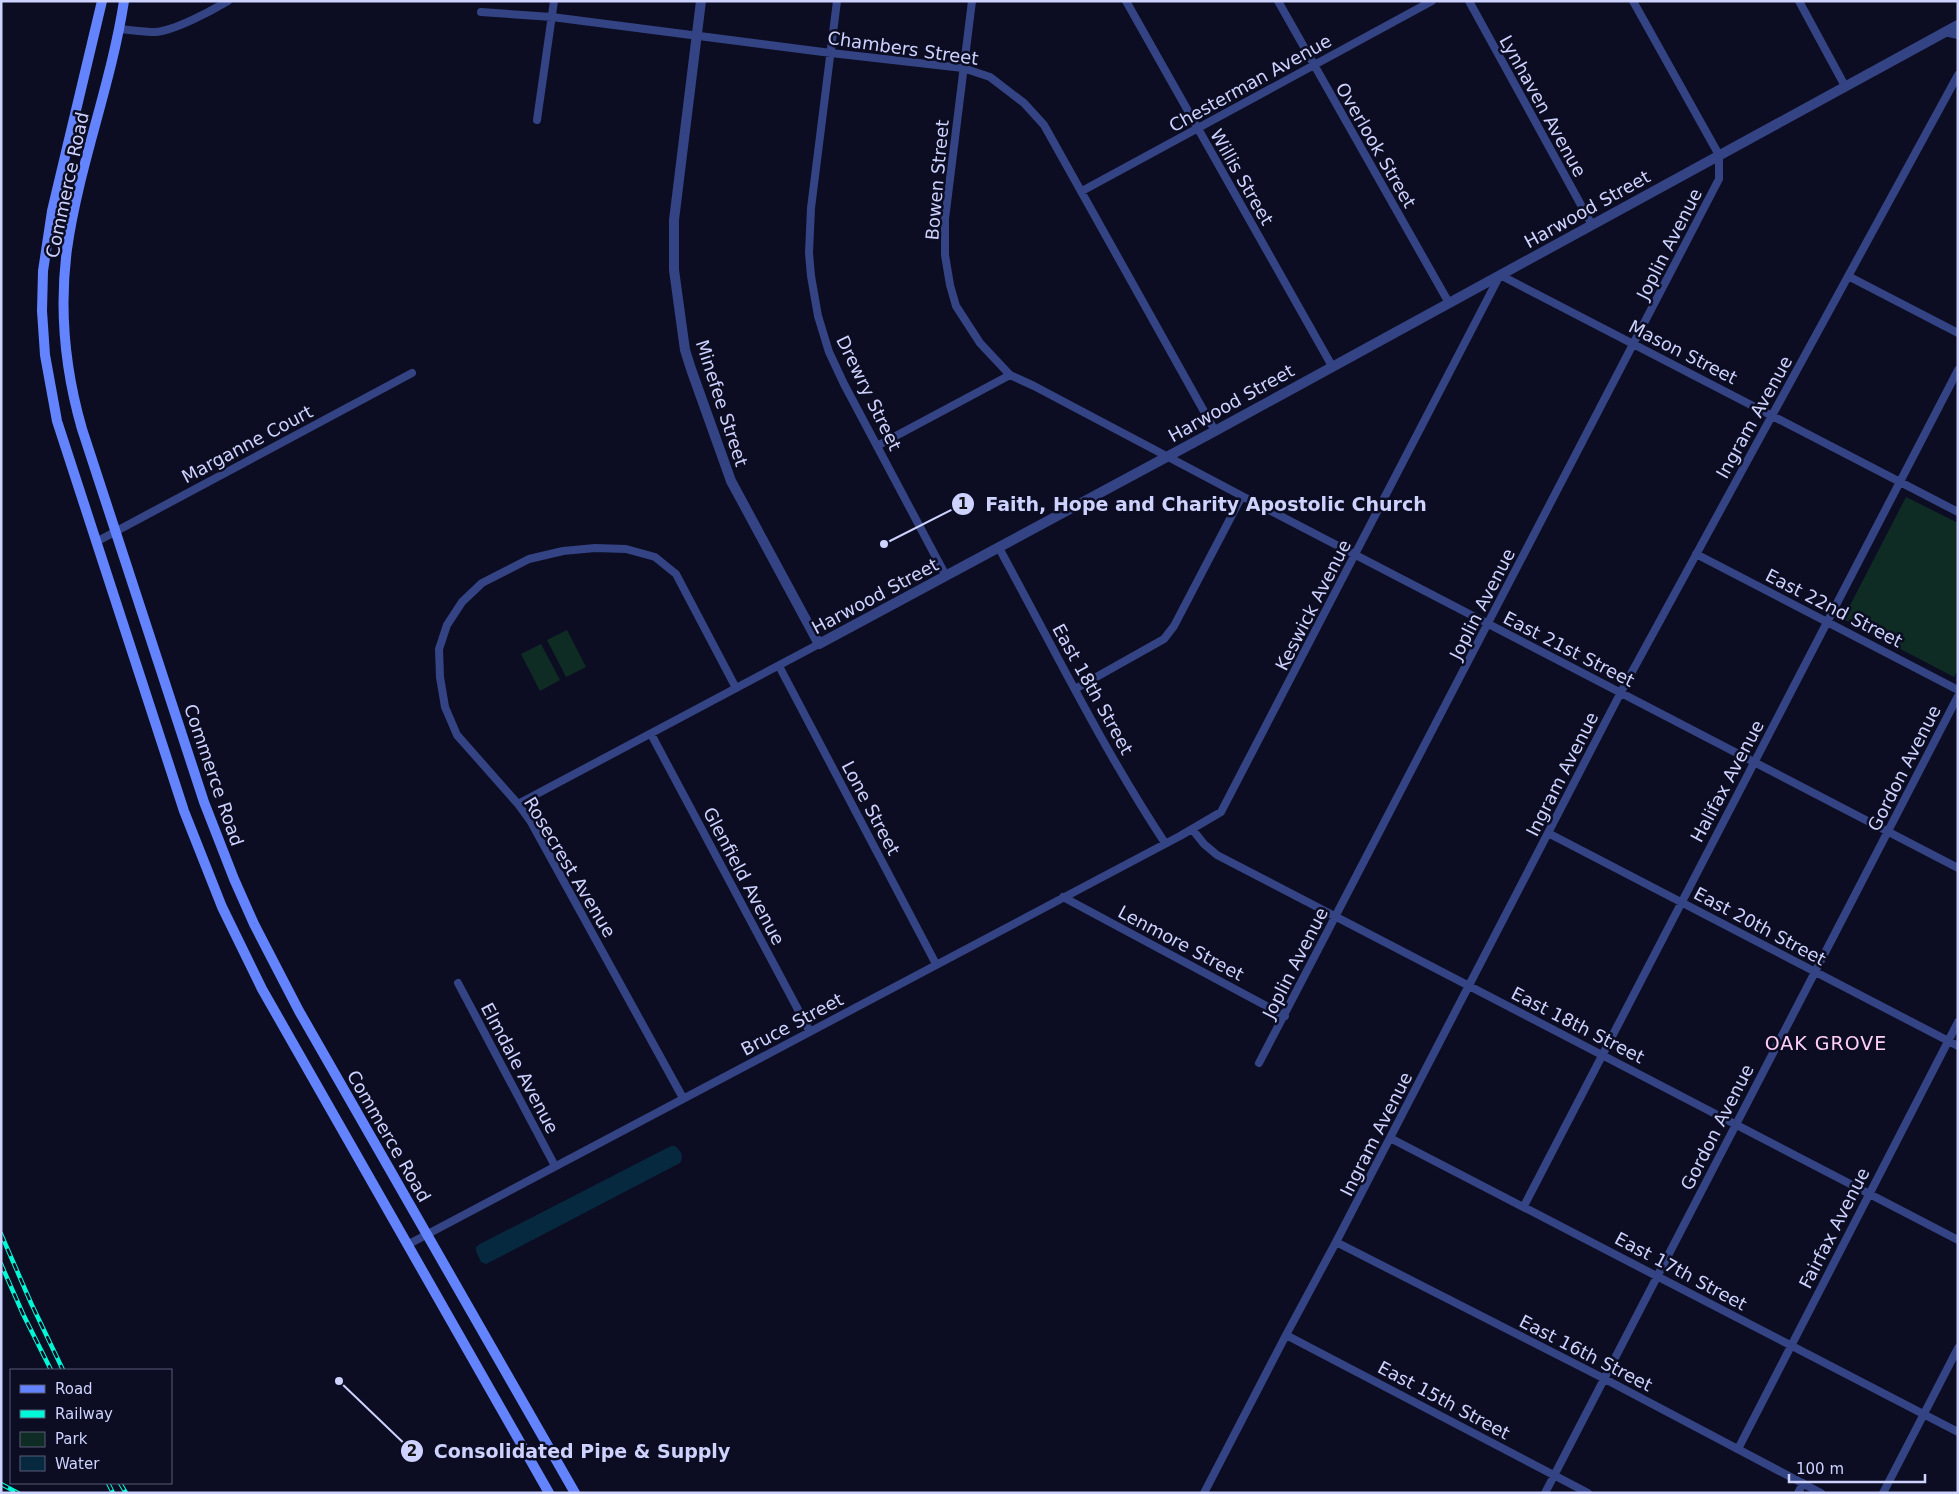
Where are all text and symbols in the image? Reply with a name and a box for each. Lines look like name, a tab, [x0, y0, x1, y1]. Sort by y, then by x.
street label: Chambers Street	[826, 27, 980, 69]
street label: Chesterman Avenue	[1165, 30, 1335, 136]
street label: Lynhaven Avenue	[1495, 32, 1591, 180]
street label: Overlook Street	[1332, 79, 1420, 211]
street label: Commerce Road	[41, 110, 93, 260]
street label: Bowen Street	[921, 119, 953, 241]
street label: Willis Street	[1206, 125, 1278, 229]
street label: Harwood Street	[1520, 166, 1654, 252]
street label: Joplin Avenue	[1632, 185, 1706, 304]
street label: Mason Street	[1625, 316, 1741, 388]
street label: Drewry Street	[832, 332, 906, 454]
street label: Minefee Street	[692, 337, 752, 469]
street label: Ingram Avenue	[1712, 352, 1796, 482]
street label: Harwood Street	[1164, 360, 1298, 446]
street label: Marganne Court	[178, 401, 316, 487]
callout: Faith, Hope and Charity Apostolic Church	[950, 487, 1437, 521]
text: Faith, Hope and Charity Apostolic Church	[985, 493, 1427, 515]
text: 1	[958, 495, 968, 513]
street label: Keswick Avenue	[1271, 536, 1355, 674]
street label: Joplin Avenue	[1445, 545, 1519, 664]
street label: Harwood Street	[808, 554, 942, 638]
street label: East 22nd Street	[1762, 564, 1906, 652]
street label: East 21st Street	[1500, 607, 1638, 691]
street label: East 18th Street	[1048, 620, 1138, 758]
street label: Commerce Road	[180, 701, 248, 849]
street label: Gordon Avenue	[1863, 702, 1945, 834]
street label: Ingram Avenue	[1522, 708, 1602, 840]
street label: Halifax Avenue	[1686, 716, 1768, 846]
street label: Lone Street	[837, 757, 905, 859]
street label: Rosecrest Avenue	[520, 793, 620, 941]
street label: Glenfield Avenue	[699, 804, 789, 948]
street label: East 20th Street	[1690, 882, 1830, 970]
street label: Lenmore Street	[1115, 901, 1247, 985]
street label: Joplin Avenue	[1258, 904, 1332, 1023]
street label: East 18th Street	[1508, 982, 1648, 1068]
street label: Bruce Street	[737, 988, 847, 1060]
street label: Elmdale Avenue	[477, 999, 563, 1137]
district label: OAK GROVE	[1765, 1032, 1887, 1054]
street label: Gordon Avenue	[1676, 1061, 1758, 1193]
street label: Commerce Road	[343, 1066, 435, 1206]
street label: Ingram Avenue	[1336, 1068, 1416, 1200]
street label: Fairfax Avenue	[1795, 1164, 1873, 1292]
street label: East 17th Street	[1611, 1227, 1751, 1315]
street label: East 16th Street	[1516, 1310, 1656, 1396]
street label: East 15th Street	[1374, 1356, 1514, 1444]
legend	[10, 1369, 172, 1484]
text: Road	[55, 1380, 93, 1398]
text: Railway	[55, 1405, 113, 1423]
text: Park	[55, 1430, 88, 1448]
callout: Consolidated Pipe & Supply	[399, 1434, 741, 1468]
text: Consolidated Pipe & Supply	[434, 1440, 731, 1462]
text: 2	[407, 1442, 417, 1460]
scale bar	[1789, 1452, 1925, 1484]
text: Water	[55, 1455, 100, 1473]
text: 100 m	[1796, 1460, 1844, 1478]

